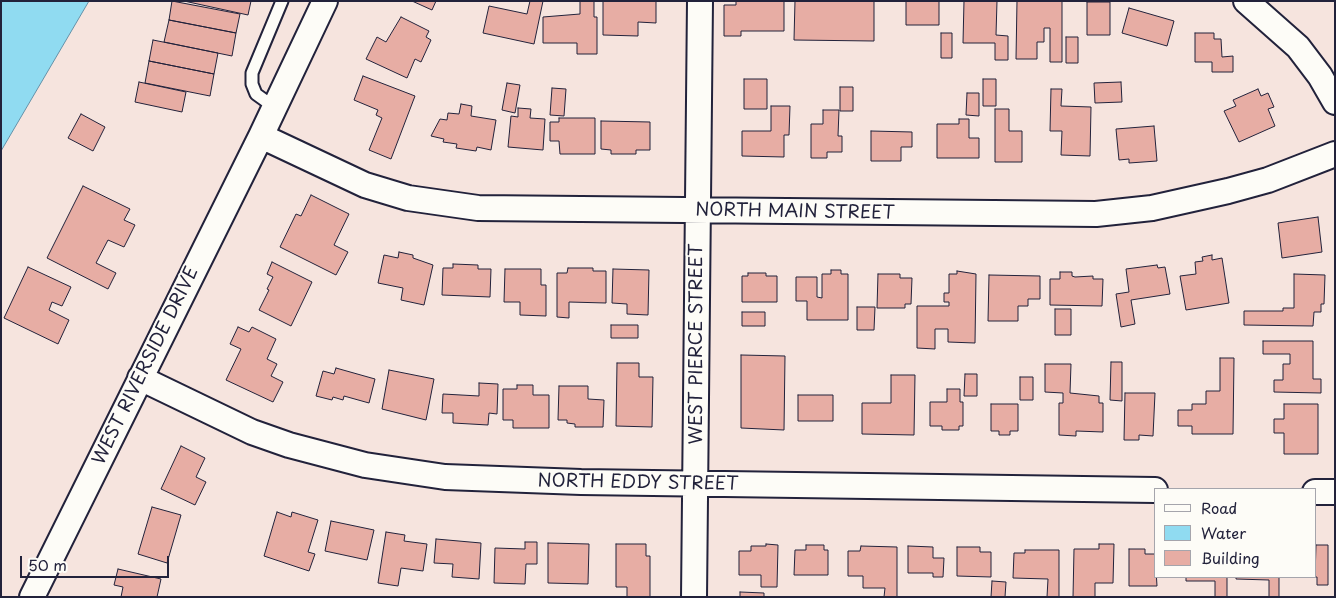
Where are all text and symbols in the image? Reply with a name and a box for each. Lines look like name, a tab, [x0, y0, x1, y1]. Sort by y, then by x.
street label: NORTH MAIN STREET	[695, 199, 895, 225]
street label: WEST PIERCE STREET	[686, 244, 708, 444]
street label: WEST RIVERSIDE DRIVE	[89, 263, 203, 469]
street label: NORTH EDDY STREET	[537, 470, 739, 496]
legend	[1154, 488, 1316, 578]
text: Road	[1201, 496, 1237, 519]
text: Water	[1201, 521, 1246, 544]
scale bar	[22, 546, 171, 578]
text: Building	[1201, 546, 1260, 569]
text: 50 m	[28, 553, 67, 576]

